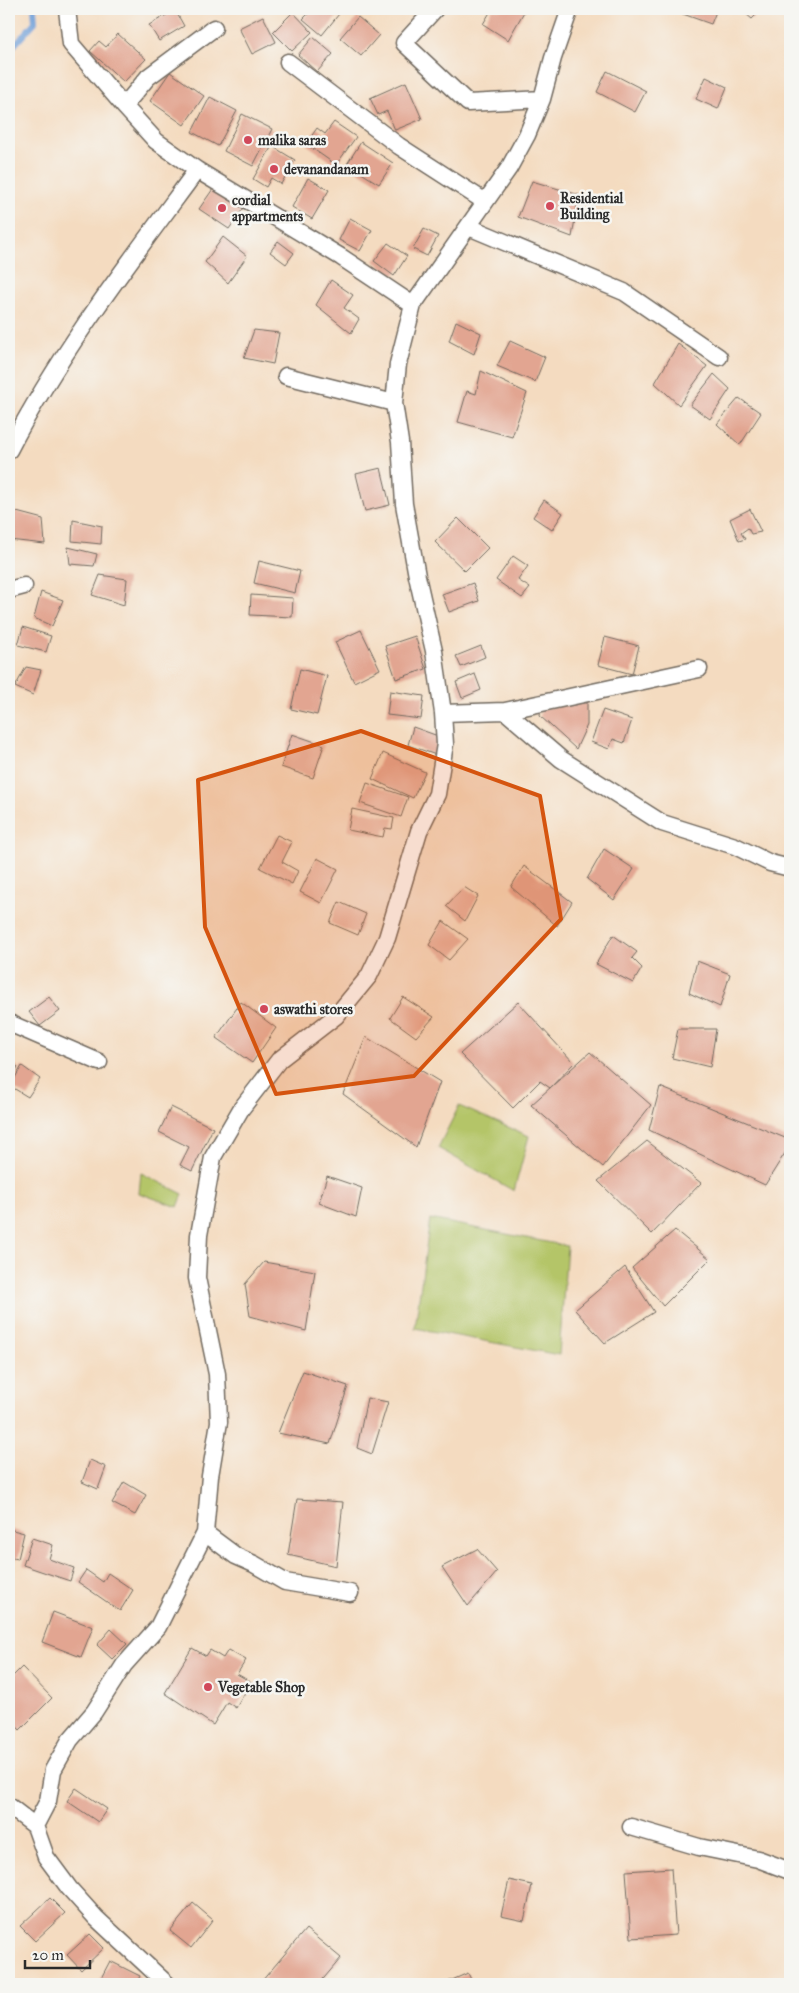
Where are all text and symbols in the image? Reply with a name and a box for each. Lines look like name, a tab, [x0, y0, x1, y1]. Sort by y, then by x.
place label: malika saras	[257, 132, 326, 149]
marker: malika saras	[242, 134, 254, 146]
place label: devanandanam	[284, 161, 369, 178]
marker: devanandanam	[268, 163, 280, 175]
place label: Residential Building	[560, 190, 625, 224]
place label: cordial appartments	[232, 192, 303, 226]
marker: Residential Building	[544, 200, 556, 212]
marker: cordial appartments	[216, 202, 228, 214]
place label: aswathi stores	[274, 1001, 353, 1018]
marker: aswathi stores	[258, 1003, 270, 1015]
place label: Vegetable Shop	[217, 1679, 305, 1697]
marker: Vegetable Shop	[202, 1681, 214, 1693]
scale bar	[25, 1938, 90, 1970]
text: 20 m	[32, 1946, 64, 1964]

